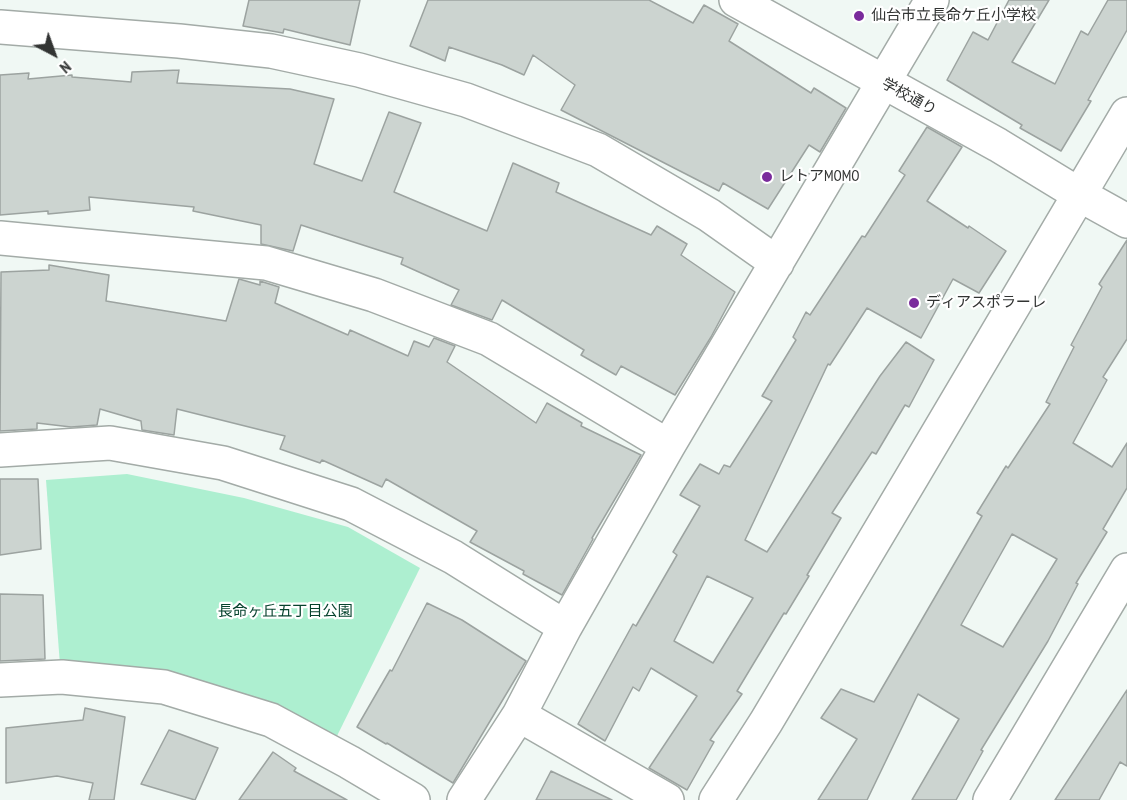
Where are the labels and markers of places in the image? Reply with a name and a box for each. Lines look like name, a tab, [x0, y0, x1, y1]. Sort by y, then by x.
place label: 仙台市立長命ケ丘小学校	[871, 7, 1036, 25]
marker: 仙台市立長命ケ丘小学校	[852, 9, 866, 23]
place label: レトアMOMO	[779, 168, 860, 186]
marker: レトアMOMO	[760, 170, 774, 184]
place label: ディアスポラーレ	[926, 294, 1046, 312]
marker: ディアスポラーレ	[907, 296, 921, 310]

